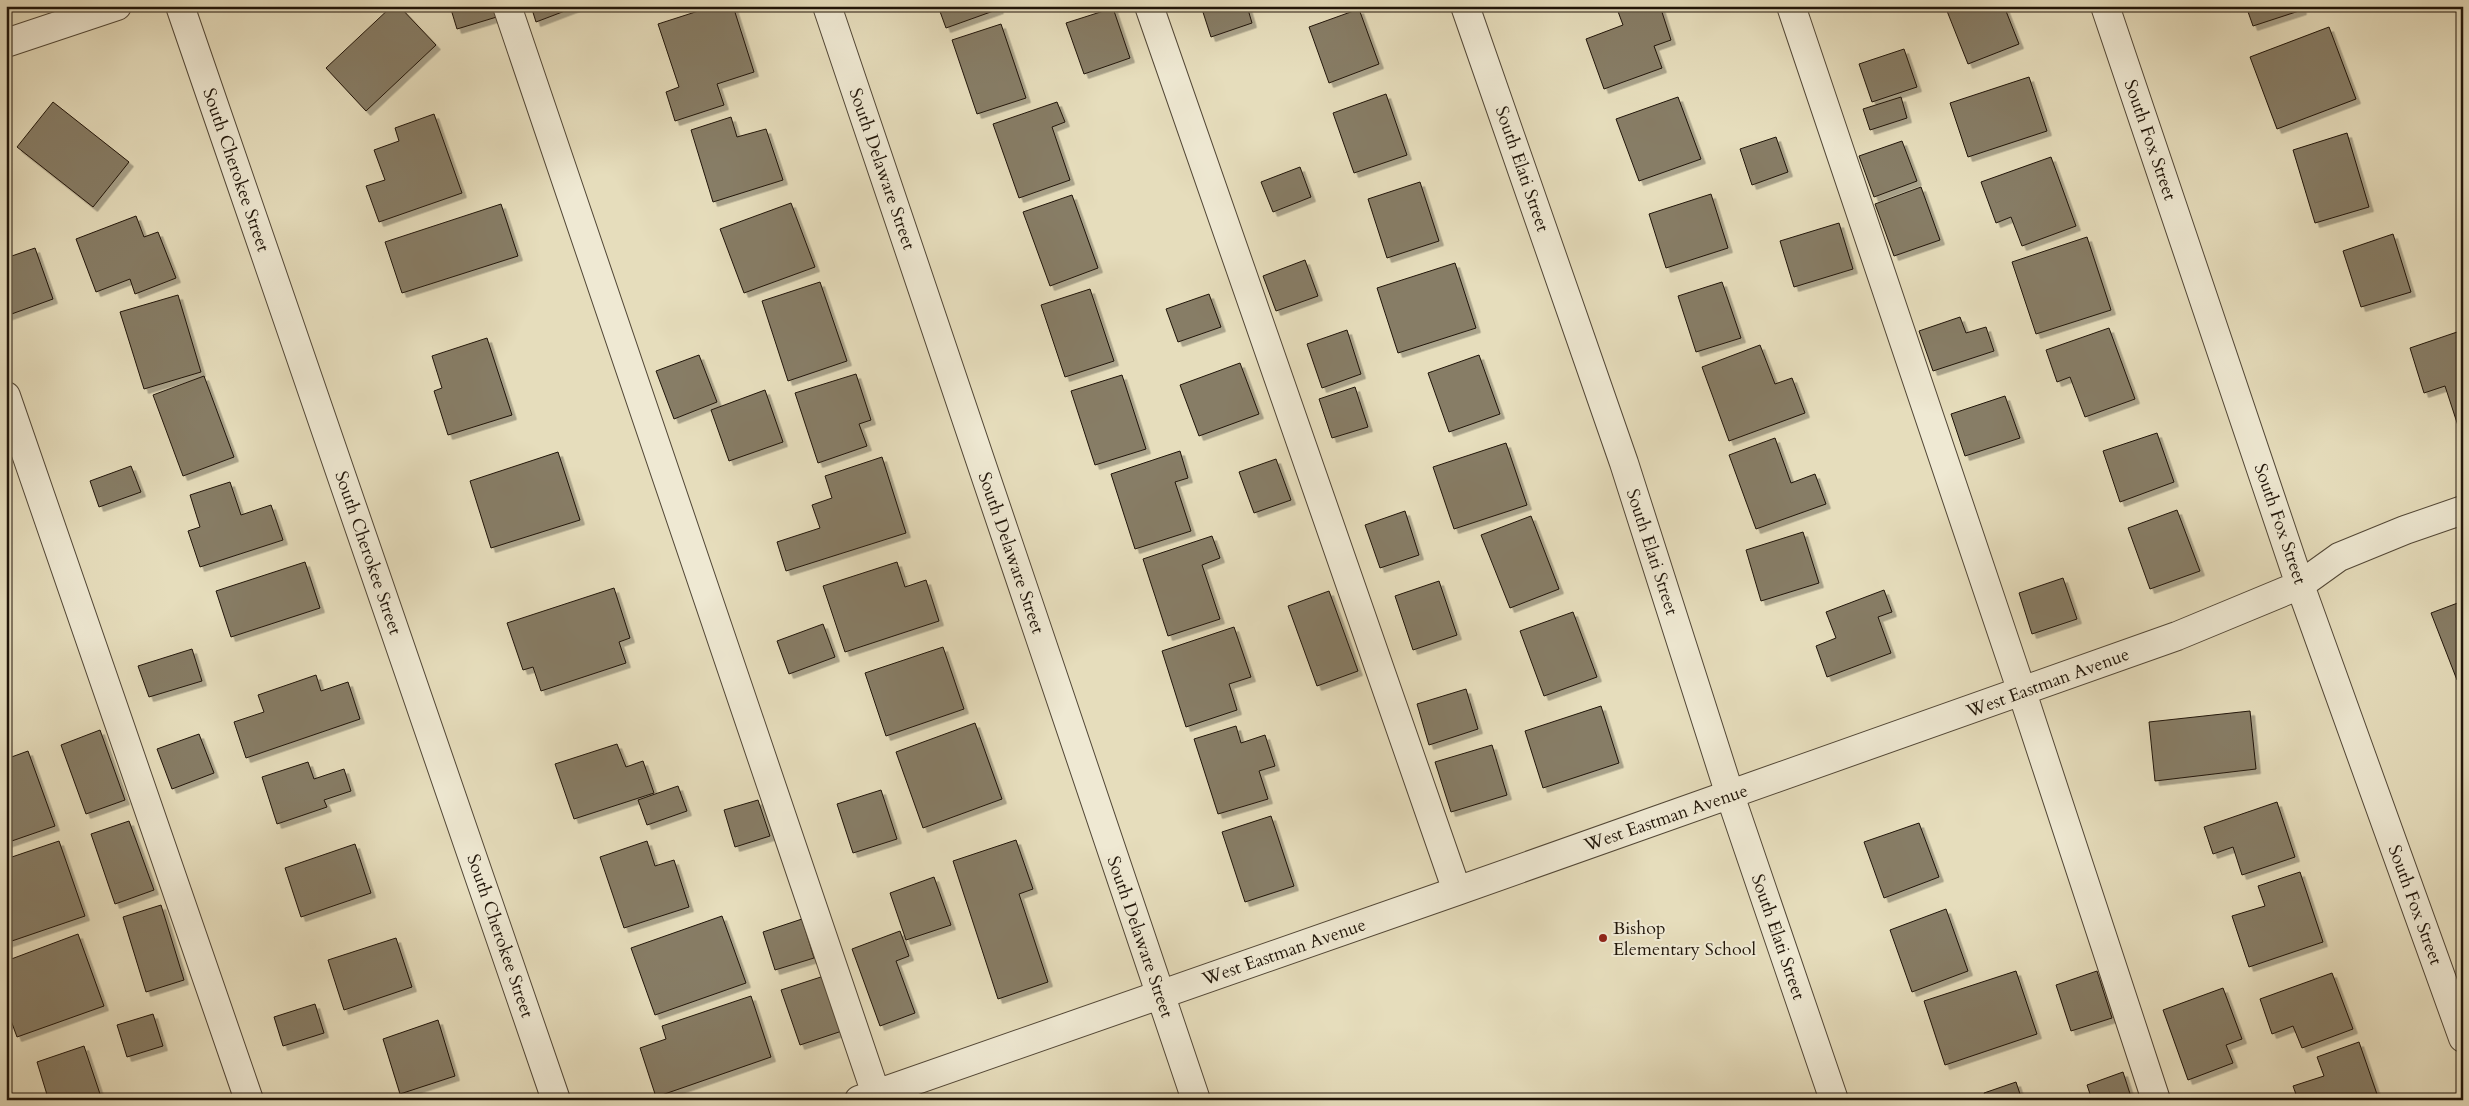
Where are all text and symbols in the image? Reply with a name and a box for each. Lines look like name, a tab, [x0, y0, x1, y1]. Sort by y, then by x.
street label: South Fox Street	[2118, 76, 2182, 204]
street label: South Cherokee Street	[196, 85, 276, 255]
street label: South Delaware Street	[843, 85, 921, 253]
street label: South Elati Street	[1489, 103, 1555, 235]
street label: South Fox Street	[2248, 460, 2312, 588]
street label: South Cherokee Street	[328, 468, 408, 638]
street label: South Delaware Street	[972, 469, 1050, 637]
street label: South Elati Street	[1620, 486, 1684, 619]
street label: West Eastman Avenue	[1962, 642, 2133, 724]
street label: West Eastman Avenue	[1580, 778, 1751, 858]
street label: South Fox Street	[2382, 841, 2448, 969]
street label: South Cherokee Street	[460, 851, 540, 1021]
street label: South Delaware Street	[1101, 853, 1179, 1021]
street label: South Elati Street	[1745, 871, 1811, 1003]
street label: West Eastman Avenue	[1198, 912, 1369, 992]
place label: Bishop Elementary School	[1613, 916, 1756, 962]
marker: Bishop Elementary School	[1597, 932, 1609, 944]

